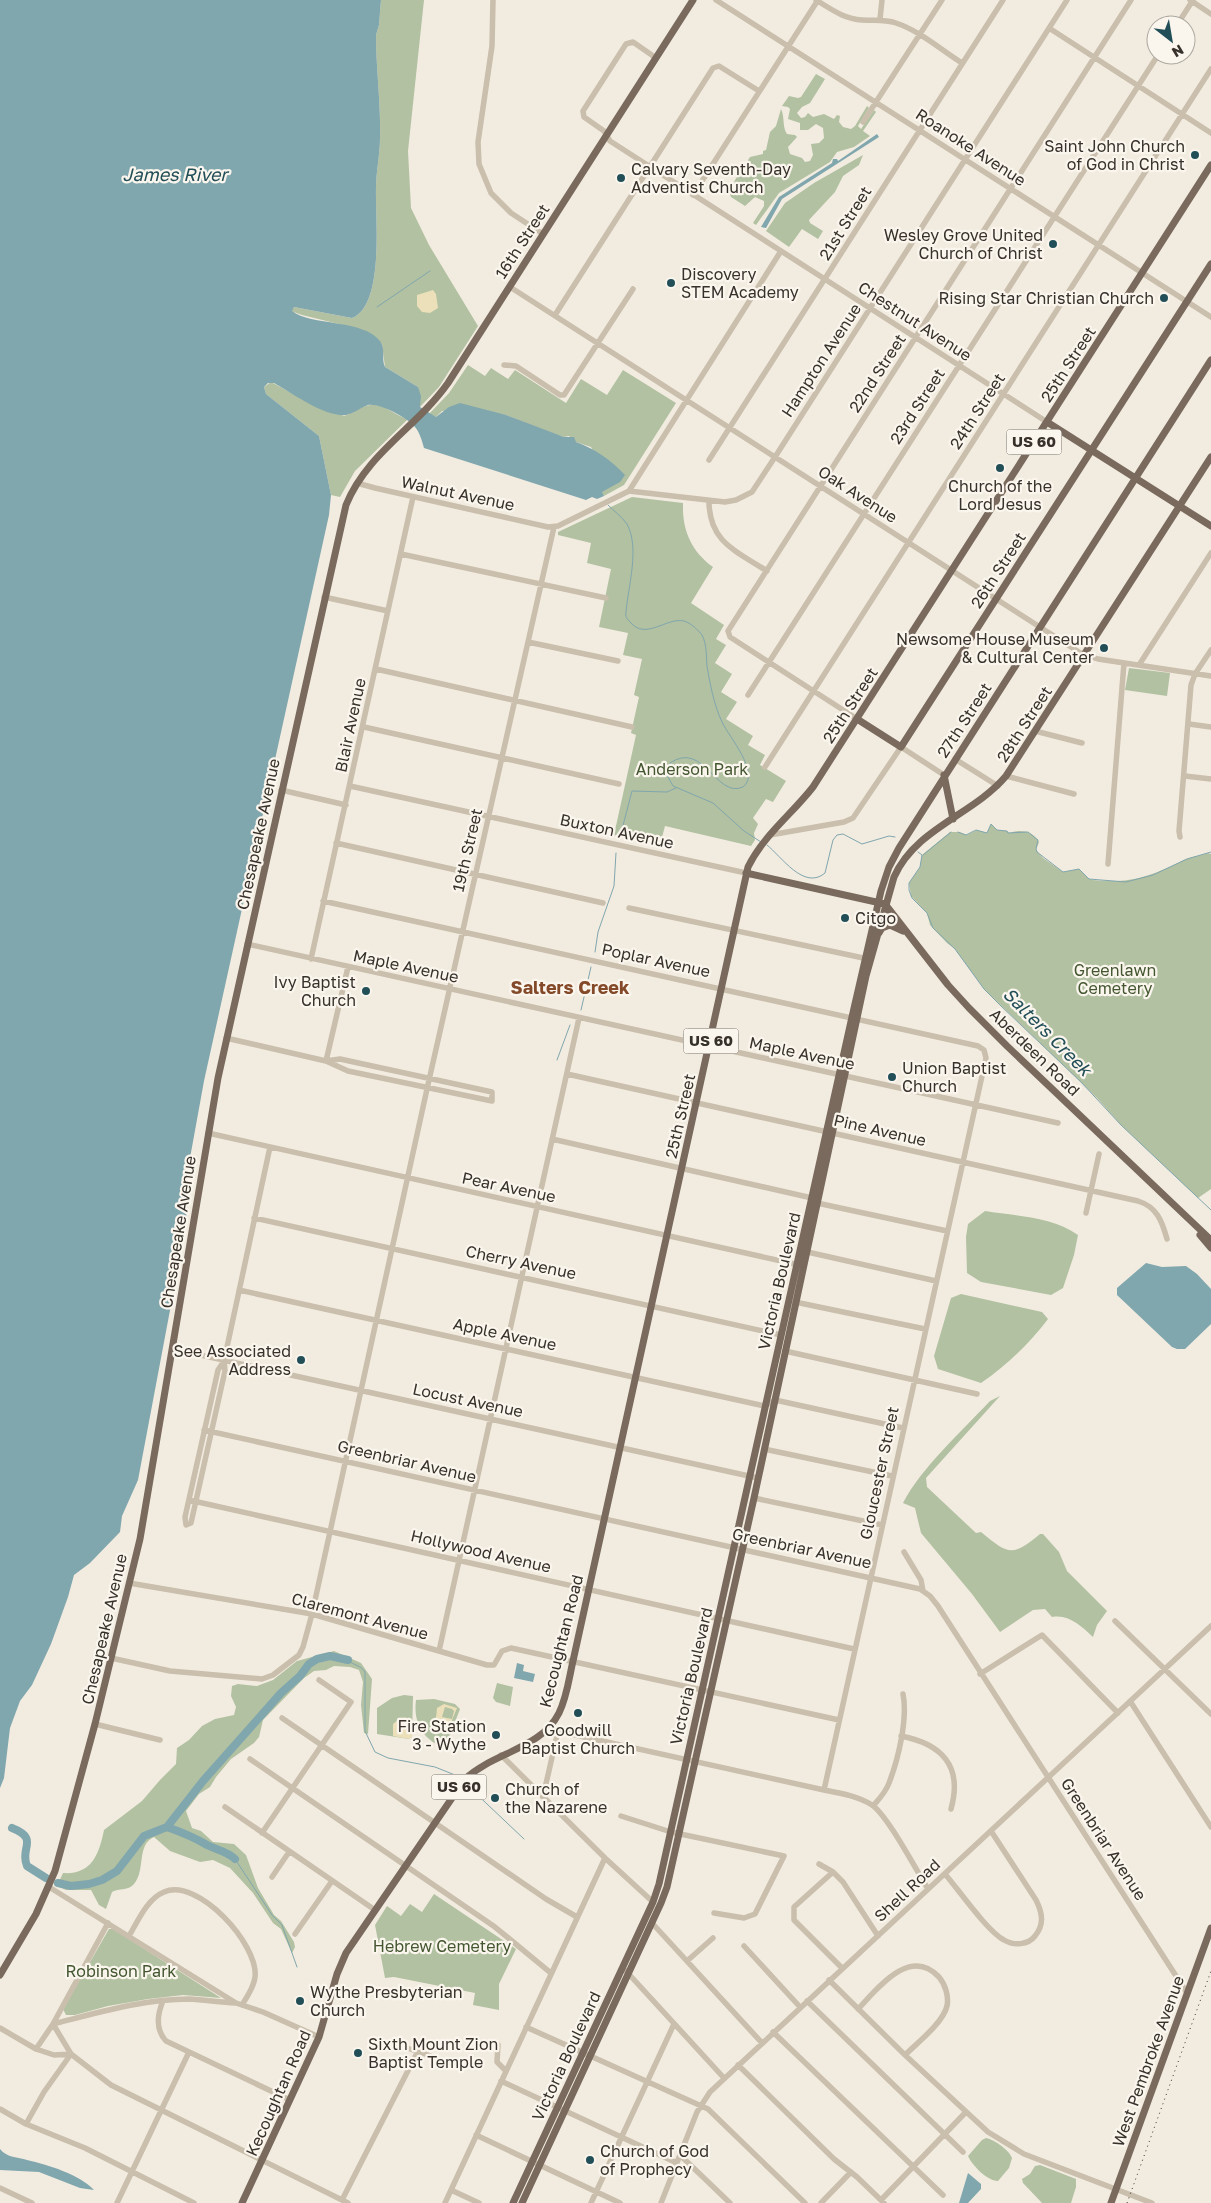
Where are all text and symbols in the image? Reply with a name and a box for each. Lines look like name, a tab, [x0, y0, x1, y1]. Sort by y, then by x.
north arrow	[1146, 15, 1196, 65]
text: N	[1169, 42, 1187, 62]
street label: Roanoke Avenue	[912, 104, 1030, 190]
place label: Saint John Church of God in Christ	[1044, 136, 1185, 174]
marker: Saint John Church of God in Christ	[1189, 149, 1201, 161]
place label: Calvary Seventh-Day Adventist Church	[631, 159, 791, 197]
water label: James River	[123, 163, 230, 185]
marker: Calvary Seventh-Day Adventist Church	[615, 172, 627, 184]
street label: 21st Street	[814, 182, 876, 264]
street label: 16th Street	[490, 200, 554, 282]
place label: Wesley Grove United Church of Christ	[884, 225, 1043, 263]
marker: Wesley Grove United Church of Christ	[1047, 238, 1059, 250]
place label: Discovery STEM Academy	[681, 264, 799, 302]
marker: Discovery STEM Academy	[665, 277, 677, 289]
street label: Chestnut Avenue	[855, 277, 975, 365]
place label: Rising Star Christian Church	[938, 288, 1154, 308]
marker: Rising Star Christian Church	[1158, 292, 1170, 304]
street label: Hampton Avenue	[777, 299, 865, 421]
street label: 25th Street	[1036, 322, 1100, 406]
street label: 22nd Street	[844, 330, 910, 416]
street label: 23rd Street	[885, 365, 949, 447]
street label: 24th Street	[945, 369, 1009, 453]
road number: US 60	[1006, 430, 1062, 454]
street label: Oak Avenue	[815, 461, 901, 527]
marker: Church of the Lord Jesus	[994, 462, 1006, 474]
street label: Walnut Avenue	[400, 471, 516, 515]
place label: Church of the Lord Jesus	[948, 476, 1052, 514]
street label: 26th Street	[966, 528, 1030, 612]
place label: Newsome House Museum & Cultural Center	[896, 629, 1094, 667]
marker: Newsome House Museum & Cultural Center	[1098, 642, 1110, 654]
street label: 25th Street	[818, 663, 882, 747]
street label: Blair Avenue	[330, 676, 370, 774]
street label: 27th Street	[932, 679, 996, 761]
street label: 28th Street	[992, 682, 1056, 766]
street label: Chesapeake Avenue	[232, 757, 284, 911]
park label: Anderson Park	[636, 759, 748, 779]
street label: 19th Street	[448, 806, 486, 894]
street label: Buxton Avenue	[558, 809, 676, 853]
place label: Citgo	[855, 908, 896, 928]
marker: Citgo	[839, 912, 851, 924]
street label: Poplar Avenue	[600, 939, 712, 981]
street label: Maple Avenue	[351, 945, 461, 987]
park label: Greenlawn Cemetery	[1074, 960, 1156, 998]
place label: Ivy Baptist Church	[273, 972, 356, 1010]
district label: Salters Creek	[511, 976, 630, 998]
water label: Salters Creek	[999, 983, 1098, 1081]
marker: Ivy Baptist Church	[360, 985, 372, 997]
street label: Aberdeen Road	[986, 1004, 1084, 1100]
road number: US 60	[684, 1028, 738, 1054]
street label: Maple Avenue	[747, 1032, 857, 1074]
place label: Union Baptist Church	[902, 1058, 1006, 1096]
marker: Union Baptist Church	[886, 1071, 898, 1083]
street label: 25th Street	[661, 1072, 699, 1160]
street label: Pine Avenue	[832, 1110, 928, 1150]
street label: Chesapeake Avenue	[156, 1154, 200, 1310]
street label: Pear Avenue	[460, 1167, 558, 1207]
street label: Victoria Boulevard	[753, 1210, 805, 1352]
street label: Cherry Avenue	[464, 1241, 578, 1283]
street label: Apple Avenue	[452, 1313, 558, 1355]
place label: See Associated Address	[174, 1341, 291, 1379]
marker: See Associated Address	[295, 1354, 307, 1366]
street label: Locust Avenue	[411, 1379, 525, 1421]
street label: Gloucester Street	[855, 1405, 903, 1541]
street label: Greenbriar Avenue	[336, 1435, 478, 1487]
street label: Greenbriar Avenue	[731, 1523, 873, 1573]
street label: Hollywood Avenue	[409, 1525, 553, 1577]
street label: Chesapeake Avenue	[77, 1552, 131, 1706]
street label: Kecoughtan Road	[535, 1573, 587, 1709]
street label: Claremont Avenue	[289, 1588, 431, 1644]
street label: Victoria Boulevard	[665, 1605, 717, 1747]
marker: Goodwill Baptist Church	[572, 1707, 584, 1719]
place label: Fire Station 3 - Wythe	[398, 1716, 486, 1754]
place label: Goodwill Baptist Church	[521, 1720, 635, 1758]
marker: Fire Station 3 - Wythe	[490, 1729, 502, 1741]
road number: US 60	[432, 1774, 486, 1800]
street label: Greenbriar Avenue	[1057, 1774, 1151, 1904]
place label: Church of the Nazarene	[505, 1779, 607, 1817]
marker: Church of the Nazarene	[489, 1792, 501, 1804]
street label: Shell Road	[870, 1854, 944, 1926]
park label: Hebrew Cemetery	[373, 1936, 511, 1956]
park label: Robinson Park	[66, 1961, 176, 1981]
street label: West Pembroke Avenue	[1108, 1973, 1188, 2149]
place label: Wythe Presbyterian Church	[310, 1982, 463, 2020]
street label: Victoria Boulevard	[527, 1988, 605, 2124]
marker: Wythe Presbyterian Church	[294, 1995, 306, 2007]
street label: Kecoughtan Road	[241, 2027, 315, 2159]
place label: Sixth Mount Zion Baptist Temple	[368, 2034, 498, 2072]
marker: Sixth Mount Zion Baptist Temple	[352, 2047, 364, 2059]
place label: Church of God of Prophecy	[600, 2141, 709, 2179]
marker: Church of God of Prophecy	[584, 2154, 596, 2166]

